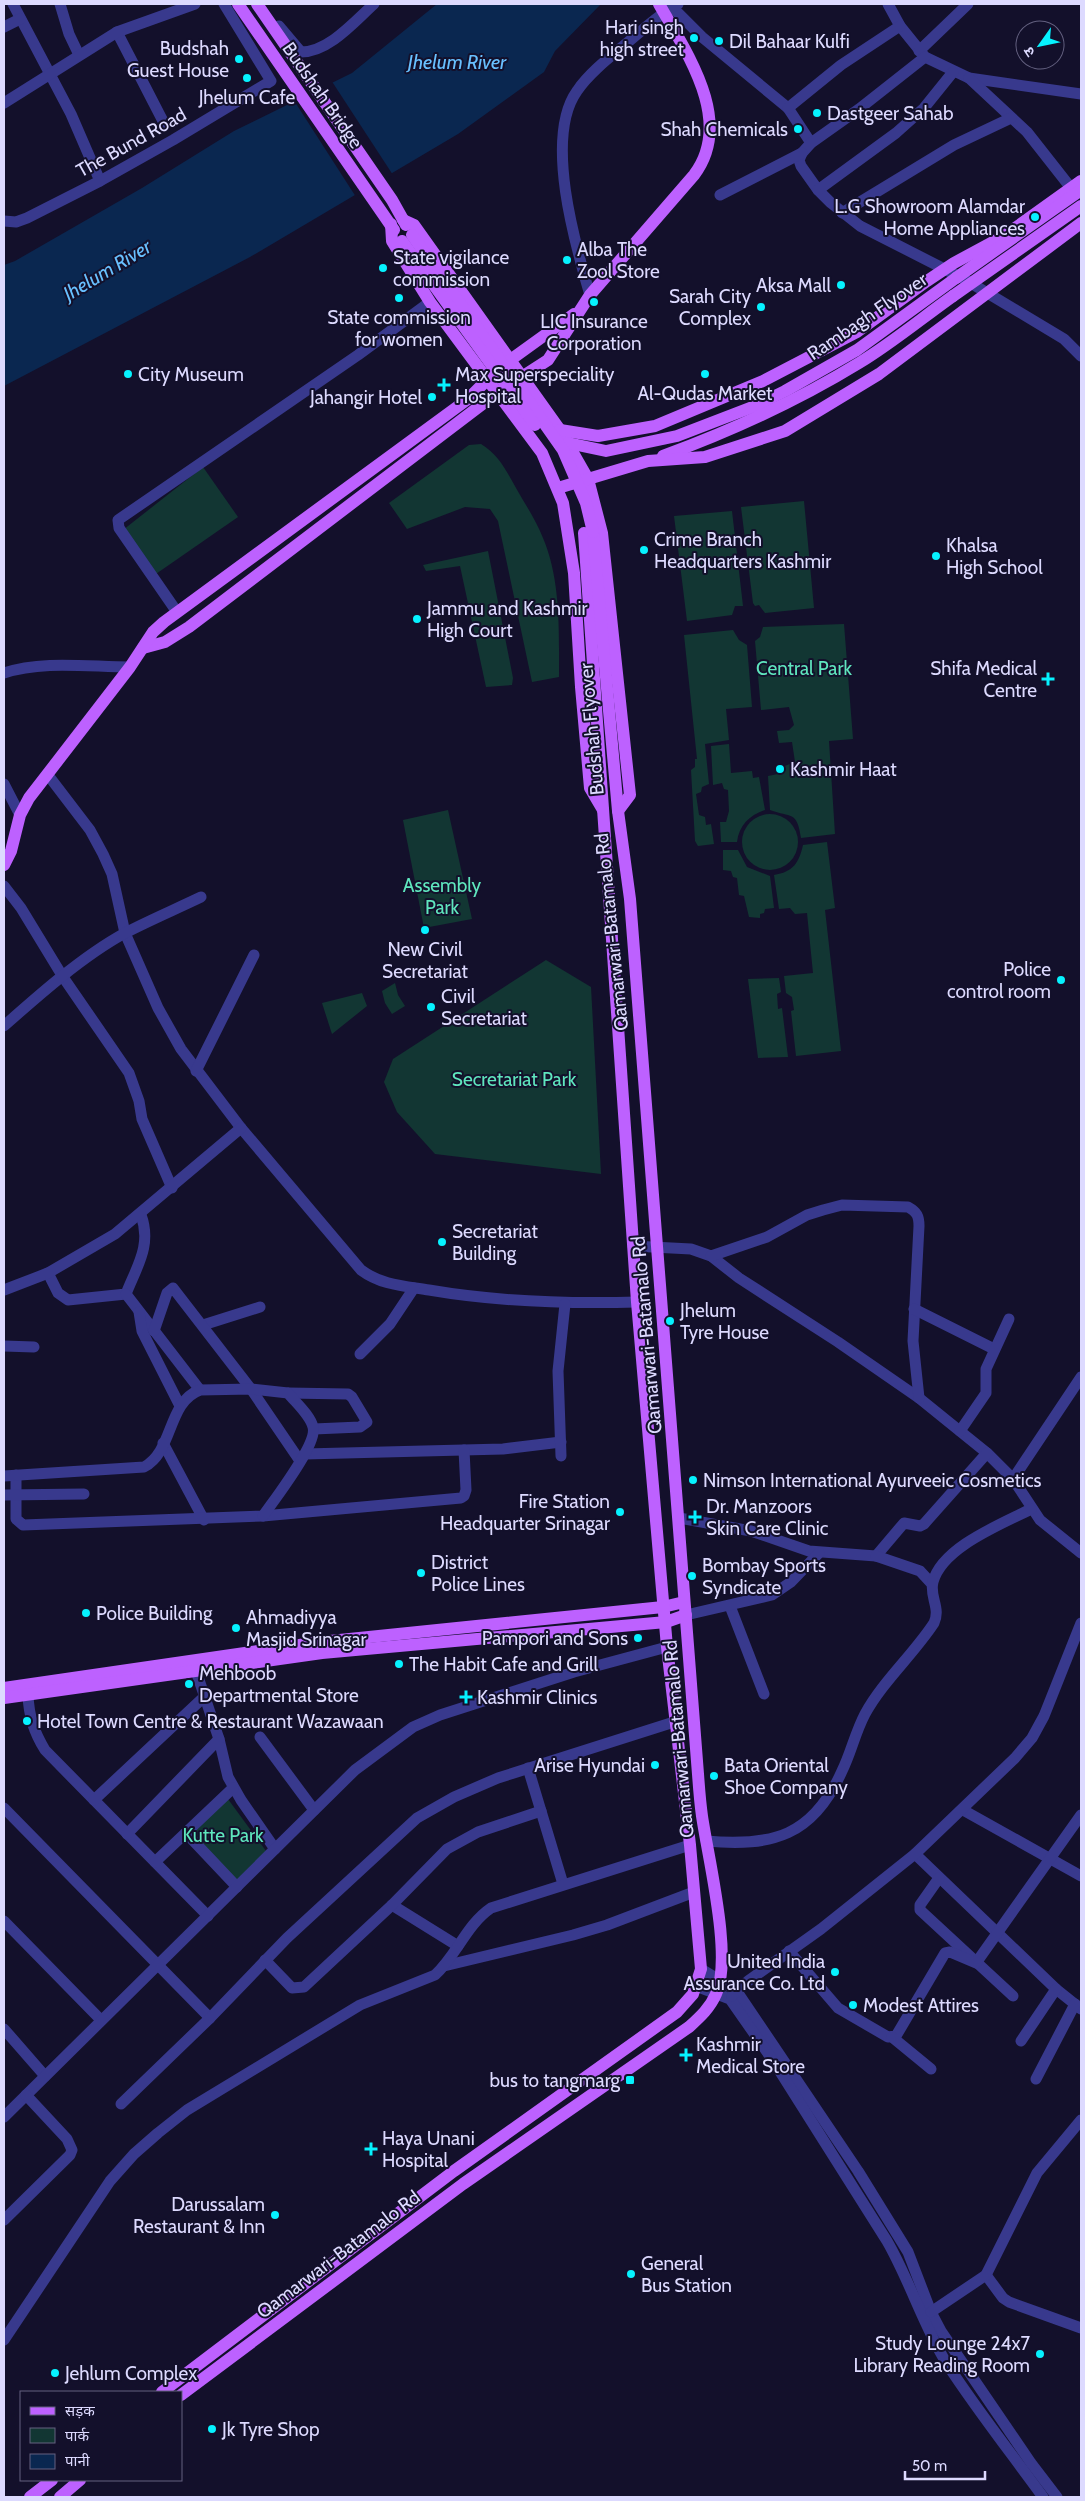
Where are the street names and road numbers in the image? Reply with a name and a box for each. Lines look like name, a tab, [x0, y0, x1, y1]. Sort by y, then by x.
street label: Budshah Bridge	[277, 38, 368, 153]
street label: The Bund Road	[72, 103, 190, 182]
street label: Rambagh Flyover	[803, 268, 932, 365]
street label: Budshah Flyover	[574, 662, 609, 796]
street label: Qamarwari-Batamalo Rd	[590, 832, 633, 1032]
street label: Qamarwari-Batamalo Rd	[626, 1235, 667, 1435]
street label: Qamarwari-Batamalo Rd	[658, 1639, 699, 1839]
street label: Qamarwari-Batamalo Rd	[252, 2185, 425, 2323]

